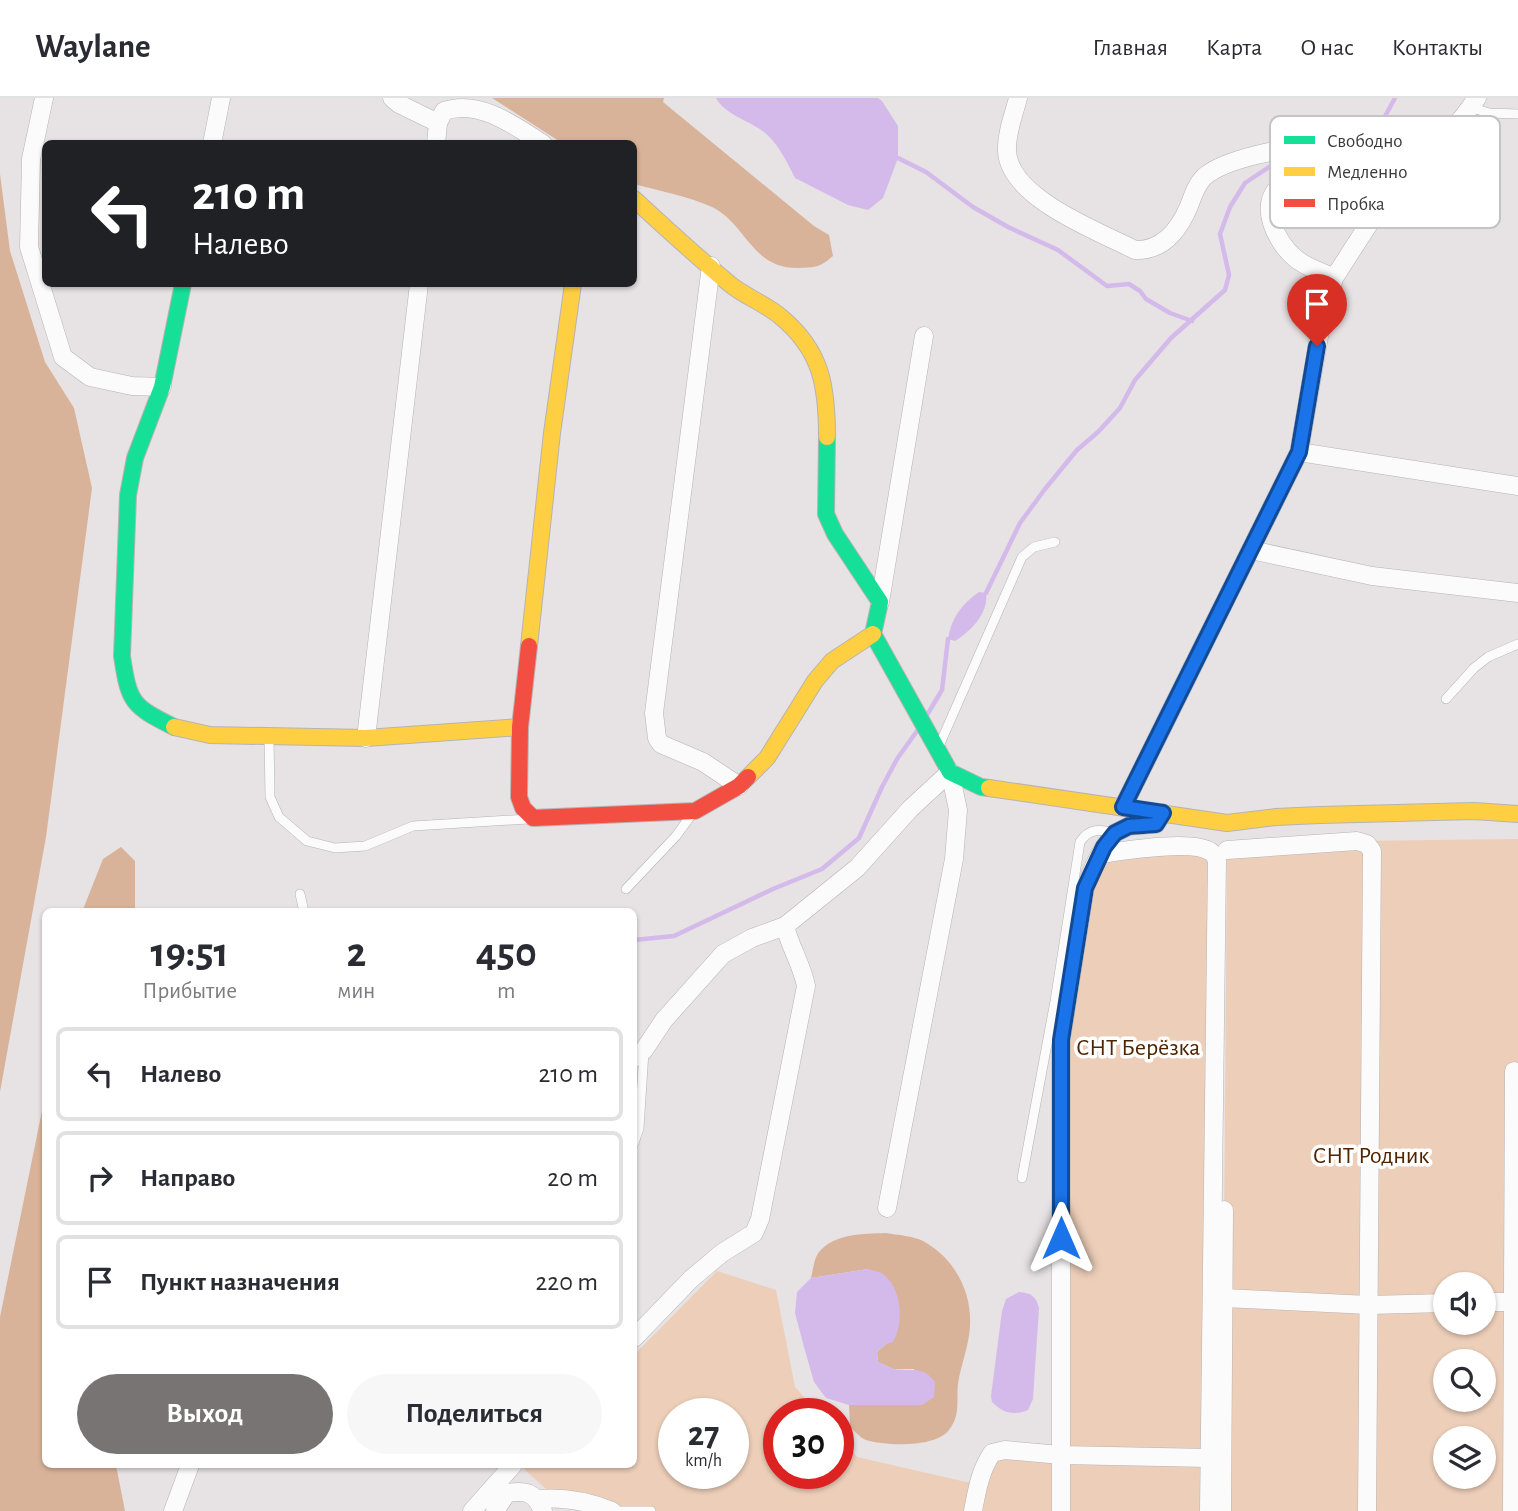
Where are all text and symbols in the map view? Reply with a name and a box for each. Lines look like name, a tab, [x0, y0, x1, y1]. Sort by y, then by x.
text: Waylane	[35, 31, 151, 64]
text: Главная	[1093, 36, 1168, 60]
text: Карта	[1206, 36, 1262, 60]
text: О нас	[1300, 36, 1354, 60]
text: Контакты	[1392, 36, 1483, 60]
legend	[1270, 116, 1500, 228]
text: Свободно	[1327, 132, 1403, 151]
text: Медленно	[1327, 163, 1407, 182]
icon: left	[77, 168, 168, 259]
text: 210 m	[192, 170, 305, 219]
text: Пробка	[1327, 195, 1385, 214]
text: Налево	[192, 228, 289, 260]
pin	[1287, 274, 1347, 346]
icon: arrive	[1298, 285, 1336, 323]
text: 19:51	[150, 932, 229, 974]
text: 2	[346, 932, 366, 974]
text: 450	[476, 932, 537, 974]
text: Прибытие	[142, 980, 237, 1003]
text: мин	[337, 980, 375, 1003]
text: m	[497, 980, 515, 1003]
park label: СНТ Берёзка	[1076, 1036, 1200, 1060]
icon: left	[81, 1055, 119, 1093]
text: Налево	[140, 1061, 221, 1087]
text: 210 m	[538, 1061, 598, 1087]
park label: СНТ Родник	[1313, 1144, 1429, 1168]
icon: right	[81, 1159, 119, 1197]
text: Направо	[140, 1165, 235, 1191]
text: 20 m	[547, 1165, 598, 1191]
position arrow	[1024, 1201, 1098, 1275]
icon: arrive	[81, 1263, 119, 1301]
text: Пункт назначения	[140, 1269, 340, 1295]
text: 220 m	[536, 1269, 598, 1295]
map controls	[1433, 1272, 1496, 1489]
button: sound	[1433, 1272, 1496, 1335]
button: search	[1433, 1349, 1496, 1412]
button: Выход	[77, 1374, 333, 1454]
button: Поделиться	[347, 1374, 602, 1454]
speed limit sign: 30	[763, 1398, 854, 1489]
text: 27	[688, 1417, 719, 1452]
button: layers	[1433, 1426, 1496, 1489]
text: km/h	[685, 1452, 722, 1470]

